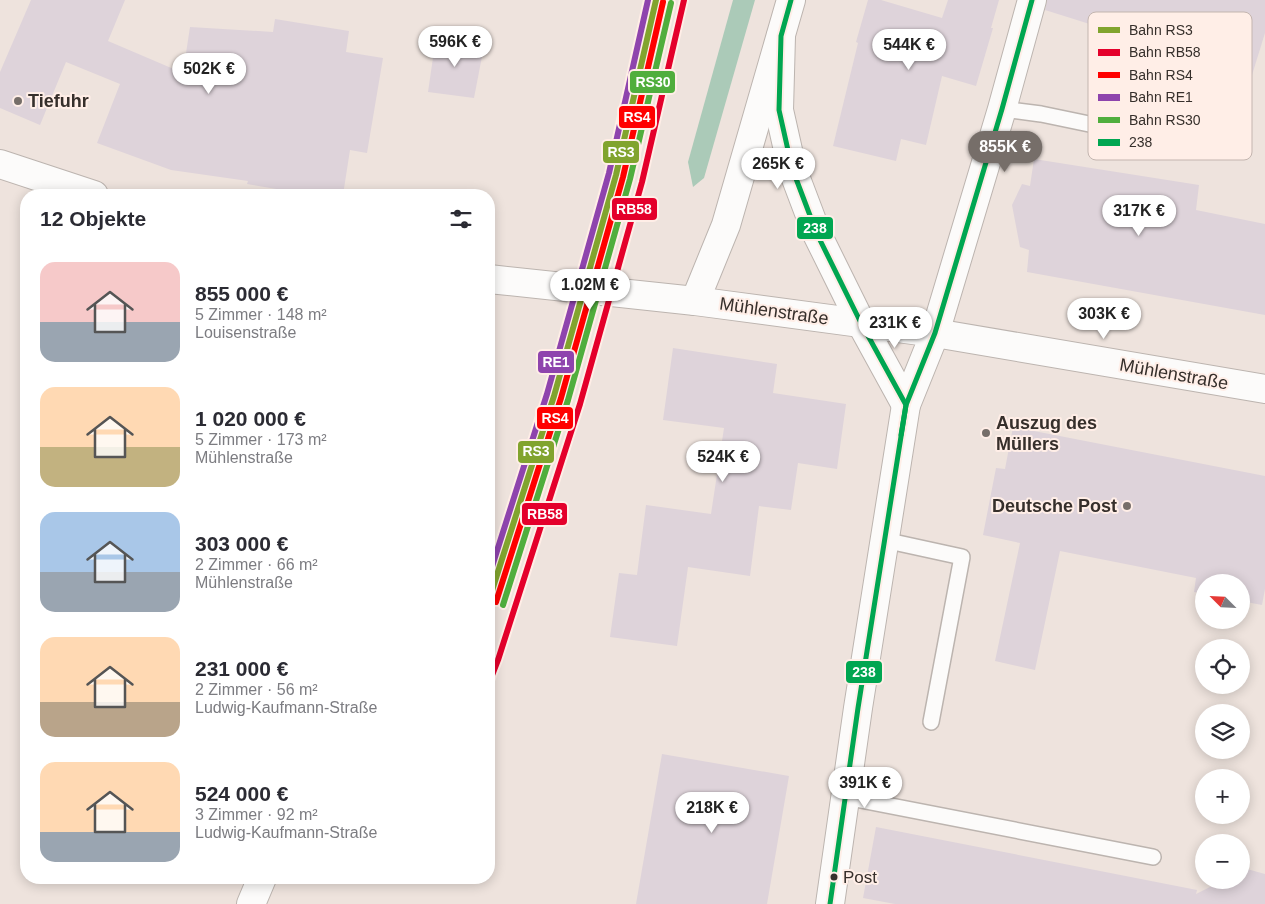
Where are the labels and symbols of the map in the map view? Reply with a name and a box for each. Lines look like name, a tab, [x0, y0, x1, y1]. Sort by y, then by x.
legend	[1088, 12, 1252, 160]
text: Bahn RS3	[1129, 22, 1193, 38]
pin: 596K €	[414, 26, 496, 68]
pin: 544K €	[868, 28, 950, 71]
text: Bahn RB58	[1129, 44, 1201, 60]
pin: 502K €	[168, 52, 250, 95]
text: Bahn RS4	[1129, 67, 1193, 83]
line badge: RS30	[629, 70, 676, 94]
text: RS30	[635, 74, 671, 90]
text: Bahn RE1	[1129, 89, 1193, 105]
place label: Tiefuhr	[28, 91, 89, 111]
marker: Tiefuhr	[12, 95, 24, 107]
line badge: RS4	[618, 105, 656, 129]
text: RS4	[623, 109, 651, 125]
text: Bahn RS30	[1129, 112, 1201, 128]
pin: 855K €	[964, 130, 1046, 173]
text: 238	[1129, 134, 1153, 150]
line badge: RS3	[602, 140, 640, 164]
text: RS3	[607, 144, 635, 160]
pin: 265K €	[737, 148, 819, 190]
pin: 317K €	[1098, 194, 1180, 237]
line badge: RB58	[611, 197, 658, 221]
text: RB58	[616, 201, 652, 217]
line badge: 238	[796, 216, 834, 240]
text: 238	[803, 220, 827, 236]
pin: 1.02M €	[544, 268, 636, 311]
street label: Mühlenstraße	[718, 293, 830, 329]
pin: 303K €	[1063, 298, 1145, 340]
pin: 231K €	[854, 306, 936, 349]
line badge: RE1	[537, 350, 575, 374]
text: RE1	[542, 354, 570, 370]
street label: Mühlenstraße	[1118, 355, 1230, 393]
line badge: RS4	[536, 406, 574, 430]
text: RS4	[541, 410, 569, 426]
place label: Auszug des Müllers	[996, 413, 1097, 454]
marker: Auszug des Müllers	[980, 427, 992, 439]
line badge: RS3	[517, 440, 555, 464]
pin: 524K €	[682, 440, 764, 483]
text: RS3	[522, 443, 550, 459]
place label: Deutsche Post	[992, 496, 1117, 516]
marker: Deutsche Post	[1121, 500, 1133, 512]
line badge: RB58	[521, 502, 568, 526]
text: RB58	[527, 506, 563, 522]
north arrow	[1195, 574, 1250, 629]
line badge: 238	[845, 660, 883, 684]
text: 238	[852, 664, 876, 680]
pin: 391K €	[824, 766, 906, 809]
pin: 218K €	[671, 792, 753, 834]
place label: Post	[843, 868, 877, 887]
marker: Post	[829, 872, 839, 882]

